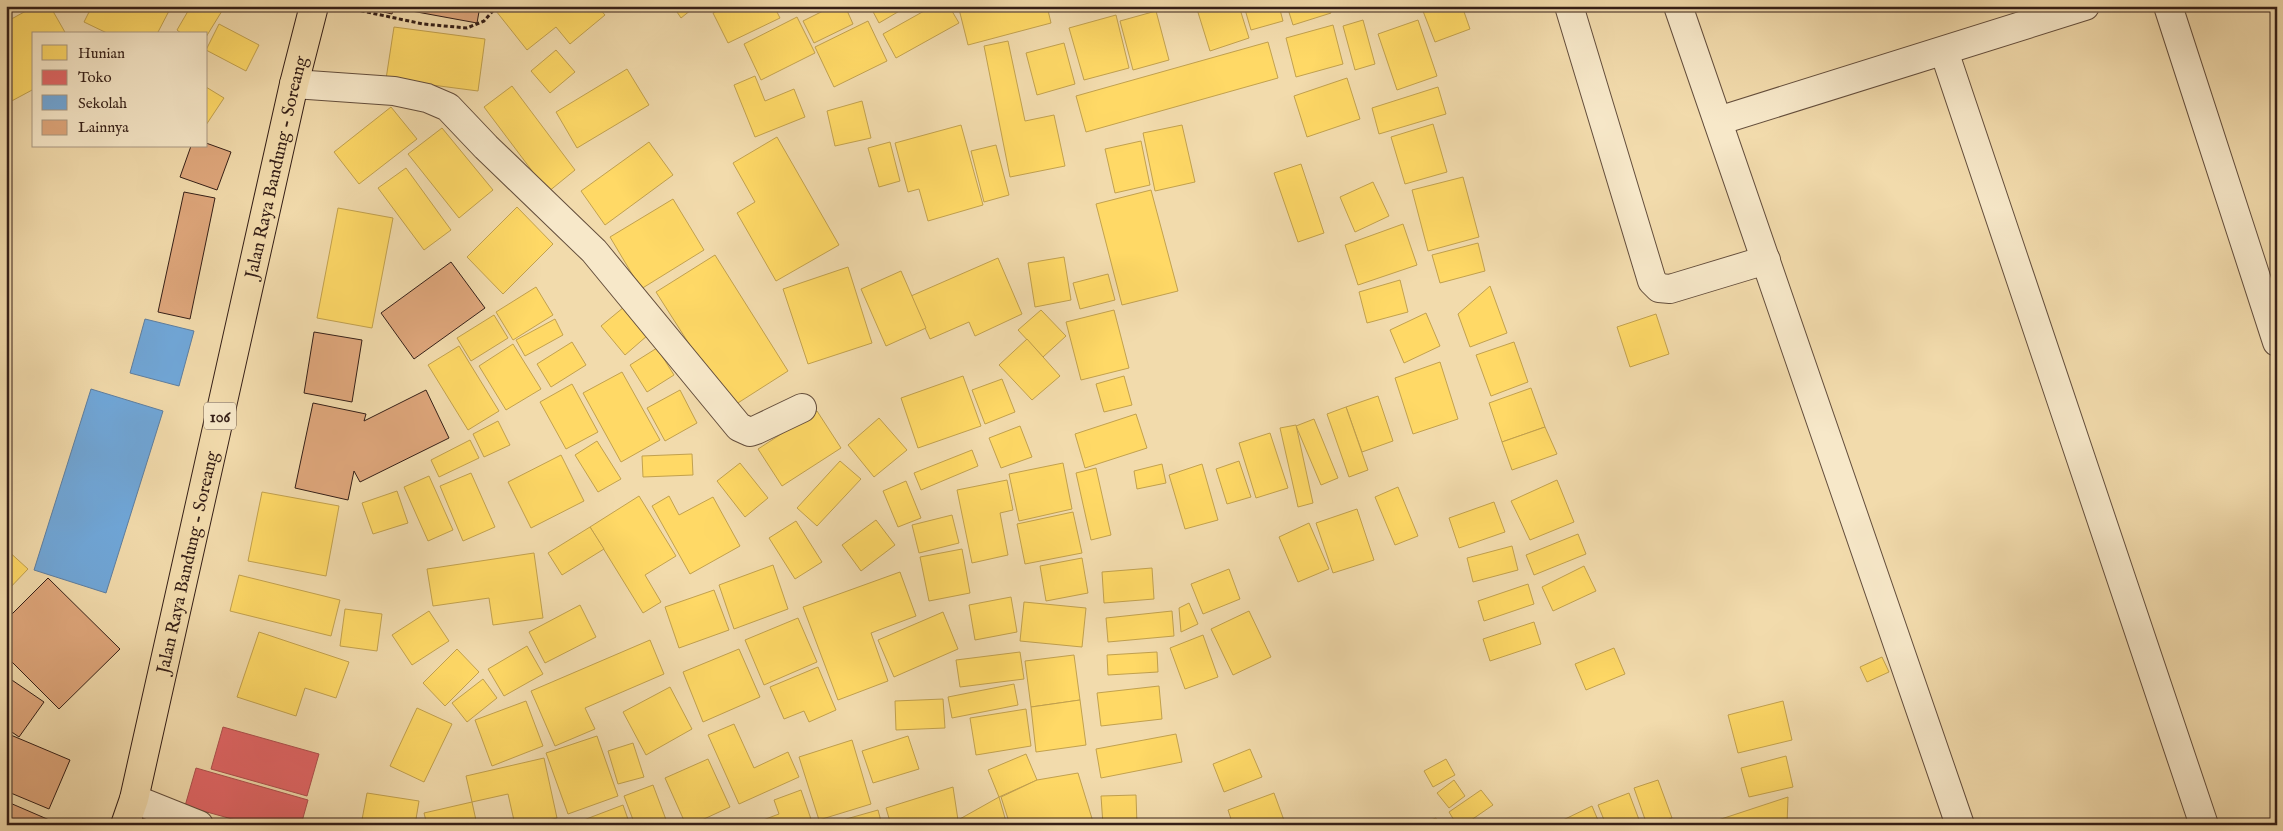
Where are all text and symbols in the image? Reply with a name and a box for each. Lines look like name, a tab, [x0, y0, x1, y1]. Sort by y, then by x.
legend	[32, 32, 208, 148]
text: Hunian	[78, 44, 125, 63]
street label: Jalan Raya Bandung - Soreang	[240, 54, 314, 283]
text: Toko	[78, 68, 112, 87]
text: Sekolah	[78, 94, 127, 113]
text: Lainnya	[78, 118, 129, 137]
road number: 106	[204, 402, 236, 430]
street label: Jalan Raya Bandung - Soreang	[152, 449, 225, 678]

